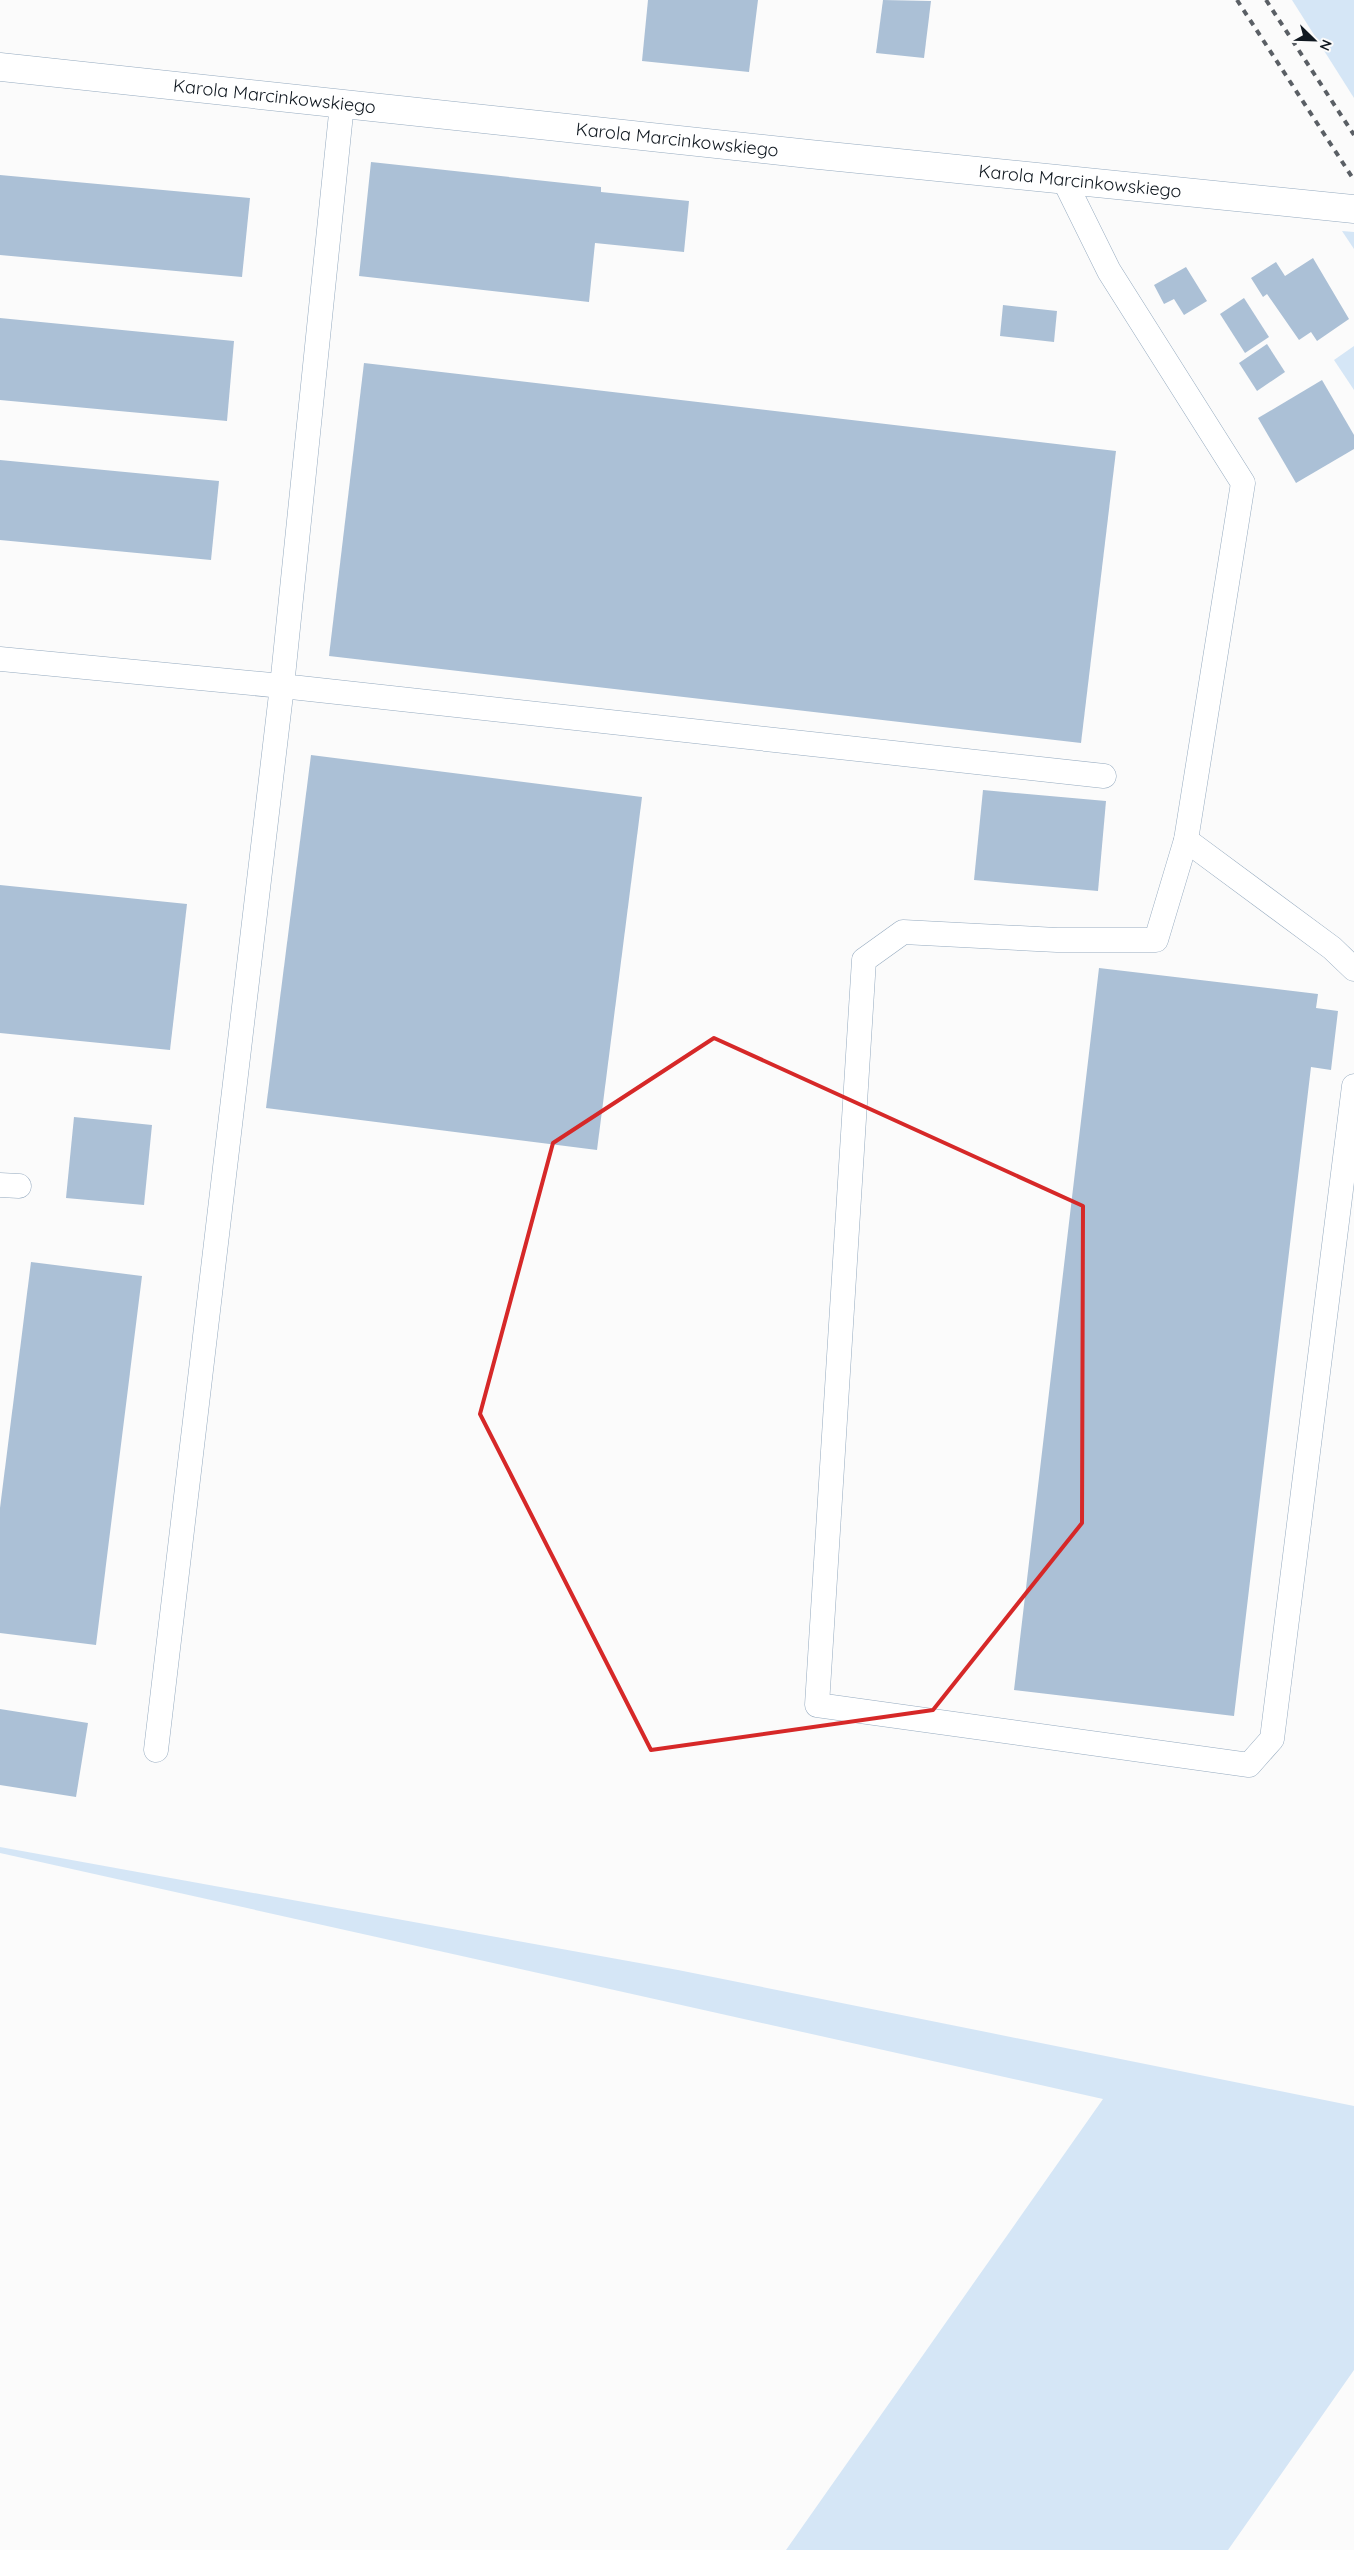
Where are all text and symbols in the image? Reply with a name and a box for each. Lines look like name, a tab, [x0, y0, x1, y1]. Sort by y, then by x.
north arrow	[1289, 15, 1339, 65]
text: N	[1316, 37, 1336, 53]
street label: Karola Marcinkowskiego	[172, 74, 377, 118]
street label: Karola Marcinkowskiego	[575, 117, 780, 162]
street label: Karola Marcinkowskiego	[977, 159, 1183, 203]

